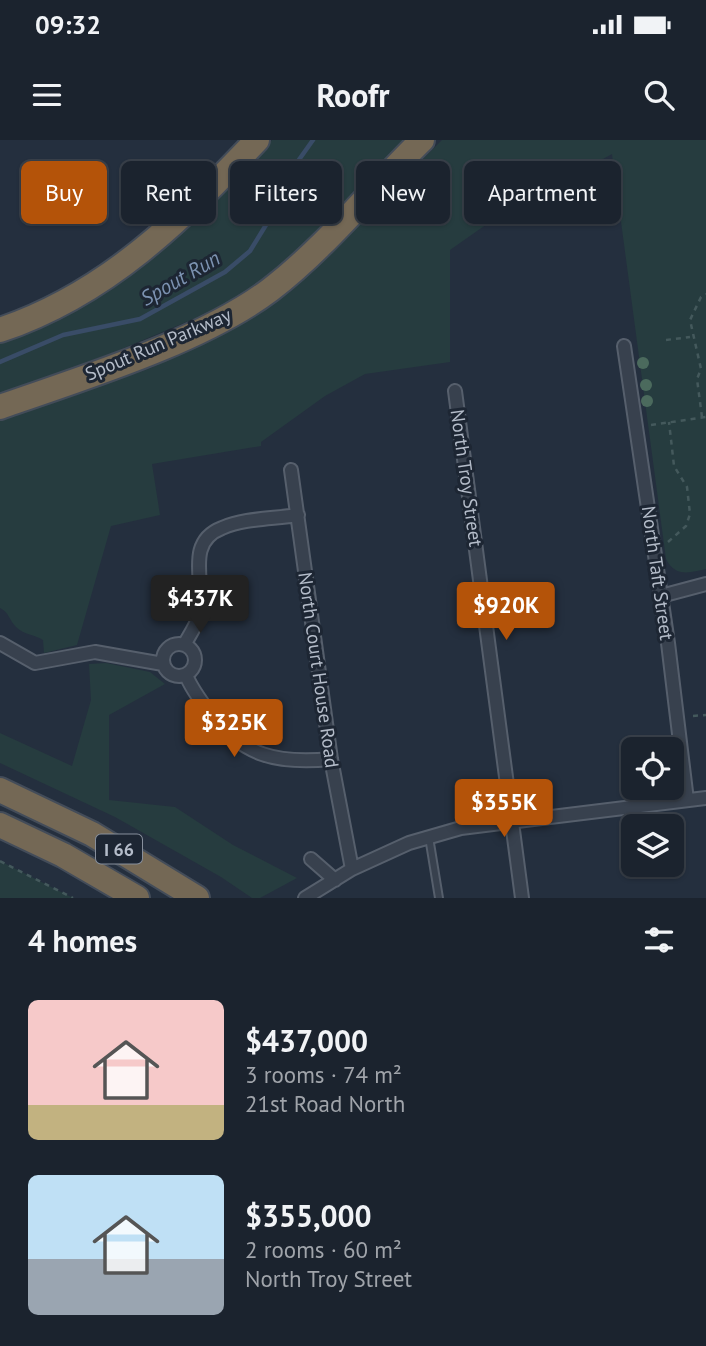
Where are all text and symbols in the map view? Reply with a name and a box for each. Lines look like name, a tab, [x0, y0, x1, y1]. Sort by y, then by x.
text: 09:32	[35, 8, 101, 41]
text: Roofr	[316, 74, 390, 116]
icon: menu	[28, 76, 66, 114]
icon: search	[640, 76, 678, 114]
chip: Buy	[21, 161, 107, 224]
chip: Rent	[121, 161, 216, 224]
chip: Filters	[230, 161, 342, 224]
chip: New	[356, 161, 450, 224]
chip: Apartment	[464, 161, 621, 224]
water label: Spout Run	[135, 244, 225, 312]
street label: Spout Run Parkway	[81, 302, 235, 386]
street label: North Troy Street	[446, 408, 489, 549]
street label: North Taft Street	[637, 504, 679, 642]
street label: North Court House Road	[293, 571, 345, 769]
pin: $437K	[151, 575, 249, 635]
pin: $920K	[457, 582, 555, 642]
text: $437K	[167, 583, 233, 612]
text: $920K	[473, 590, 539, 619]
pin: $325K	[185, 700, 283, 759]
text: $325K	[201, 707, 267, 736]
map controls	[621, 737, 684, 877]
button: locate	[621, 737, 684, 800]
pin: $355K	[455, 780, 553, 839]
text: $355K	[471, 787, 537, 816]
button: layers	[621, 814, 684, 877]
road number: I 66	[96, 834, 142, 864]
text: 4 homes	[28, 921, 137, 960]
icon: filters	[640, 921, 678, 959]
text: $437,000	[245, 1021, 368, 1060]
icon: home	[84, 1028, 168, 1112]
text: 3 rooms · 74 m²	[245, 1060, 402, 1089]
text: 21st Road North	[245, 1089, 405, 1118]
text: $355,000	[245, 1196, 372, 1235]
icon: home	[84, 1203, 168, 1287]
text: 2 rooms · 60 m²	[245, 1235, 402, 1264]
text: North Troy Street	[245, 1264, 412, 1293]

